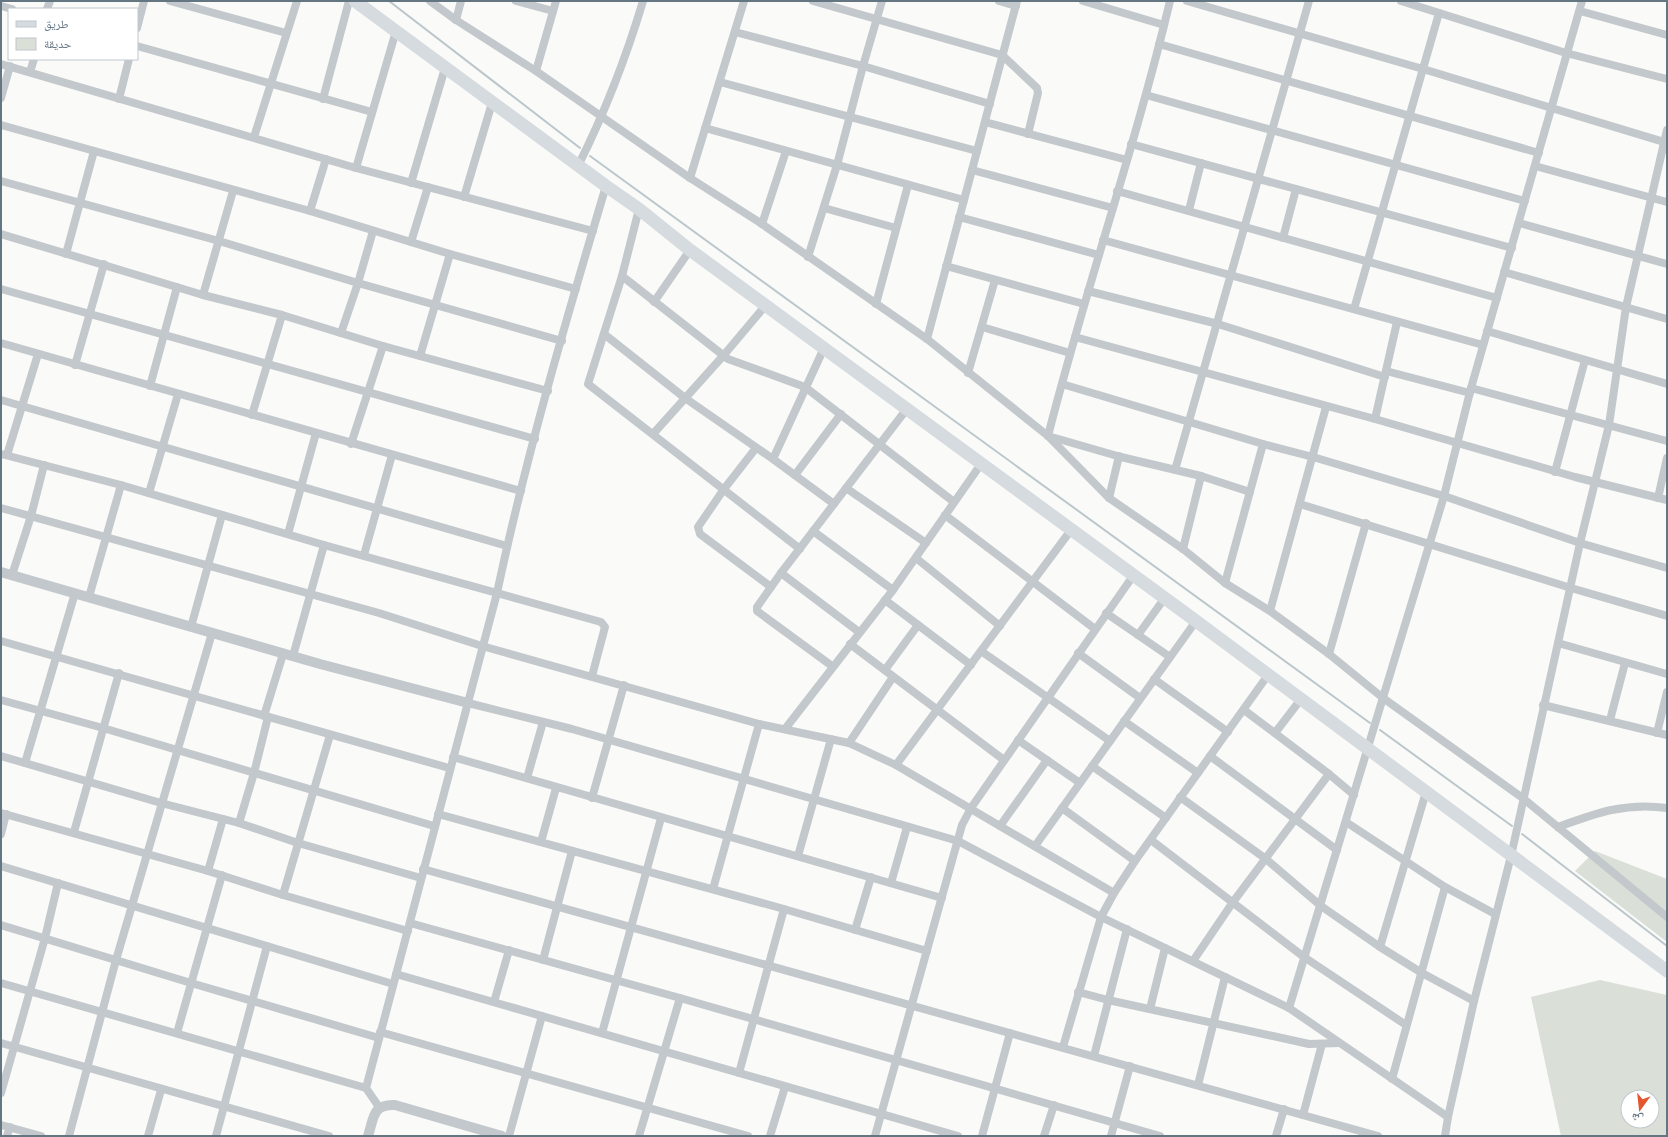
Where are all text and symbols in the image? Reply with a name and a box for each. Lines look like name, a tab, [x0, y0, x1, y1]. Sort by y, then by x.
legend	[8, 8, 138, 60]
text: طريق	[44, 17, 69, 31]
text: حديقة	[44, 37, 72, 51]
north arrow	[1620, 1089, 1660, 1129]
text: ش	[1630, 1109, 1645, 1126]

